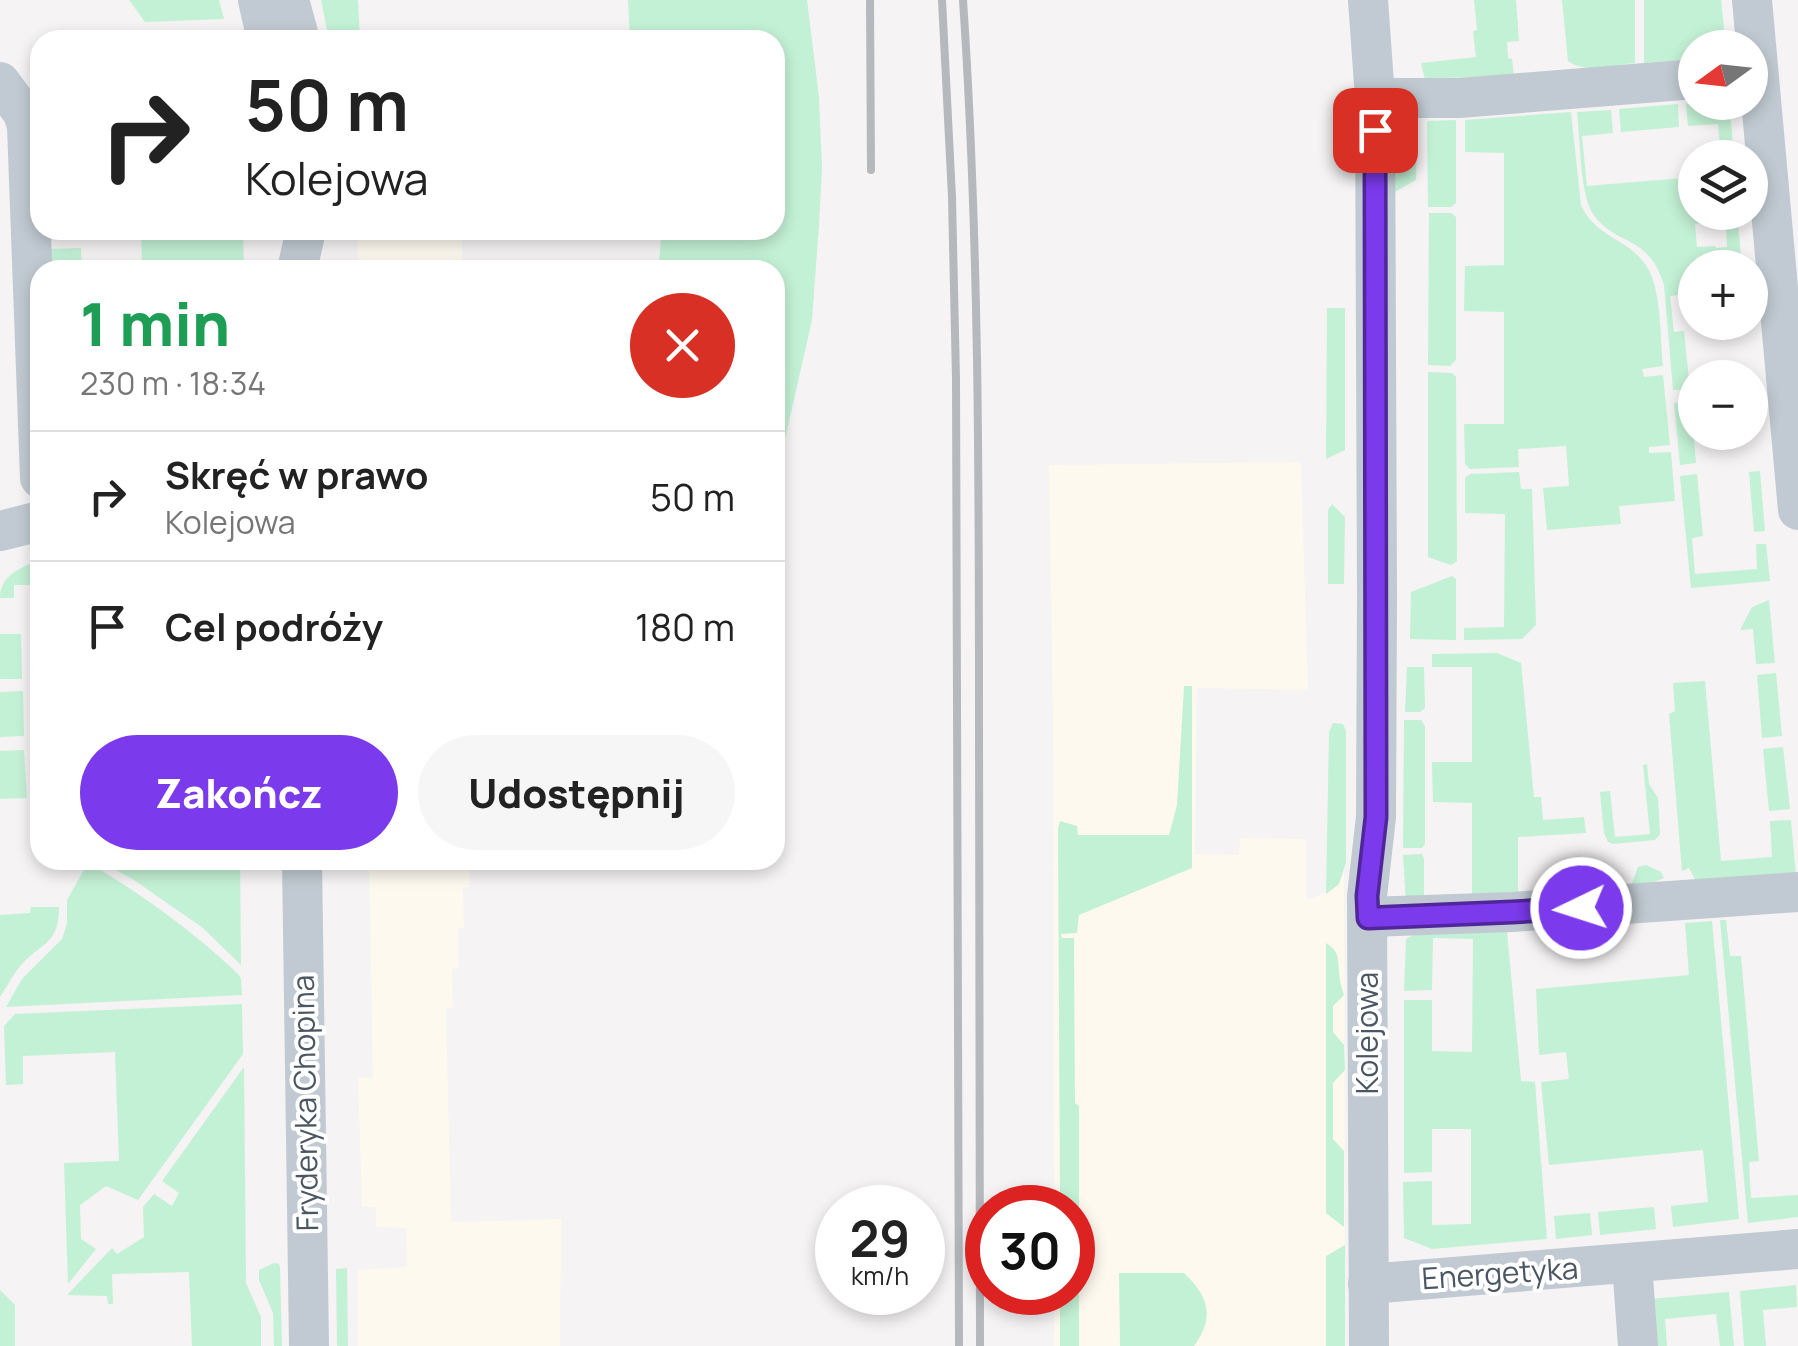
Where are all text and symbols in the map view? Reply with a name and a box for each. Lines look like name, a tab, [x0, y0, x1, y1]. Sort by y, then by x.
north arrow	[1678, 30, 1768, 120]
map controls	[1678, 30, 1768, 450]
text: 50 m	[245, 56, 409, 152]
icon: right	[80, 70, 210, 200]
pin	[1333, 88, 1418, 173]
icon: arrive	[1348, 103, 1403, 158]
button: layers	[1678, 140, 1768, 230]
text: Kolejowa	[245, 147, 429, 209]
button: +	[1678, 250, 1768, 340]
text: 1 min	[80, 282, 230, 364]
button: close	[630, 293, 735, 398]
button: −	[1678, 360, 1768, 450]
text: 230 m · 18:34	[80, 361, 266, 405]
text: Skręć w prawo	[165, 448, 428, 500]
icon: right	[80, 469, 135, 524]
text: 50 m	[650, 470, 735, 522]
text: Kolejowa	[165, 500, 296, 544]
icon: arrive	[80, 599, 135, 654]
text: Cel podróży	[165, 600, 383, 652]
text: 180 m	[635, 600, 735, 652]
button: Zakończ	[80, 735, 398, 850]
button: Udostępnij	[418, 735, 735, 850]
position arrow	[1529, 856, 1633, 960]
street label: Kolejowa	[1346, 972, 1387, 1094]
street label: Fryderyka Chopina	[282, 974, 327, 1232]
speed limit sign: 30	[965, 1185, 1095, 1315]
text: 29	[850, 1204, 910, 1272]
street label: Energetyka	[1420, 1247, 1580, 1298]
text: km/h	[851, 1258, 909, 1293]

